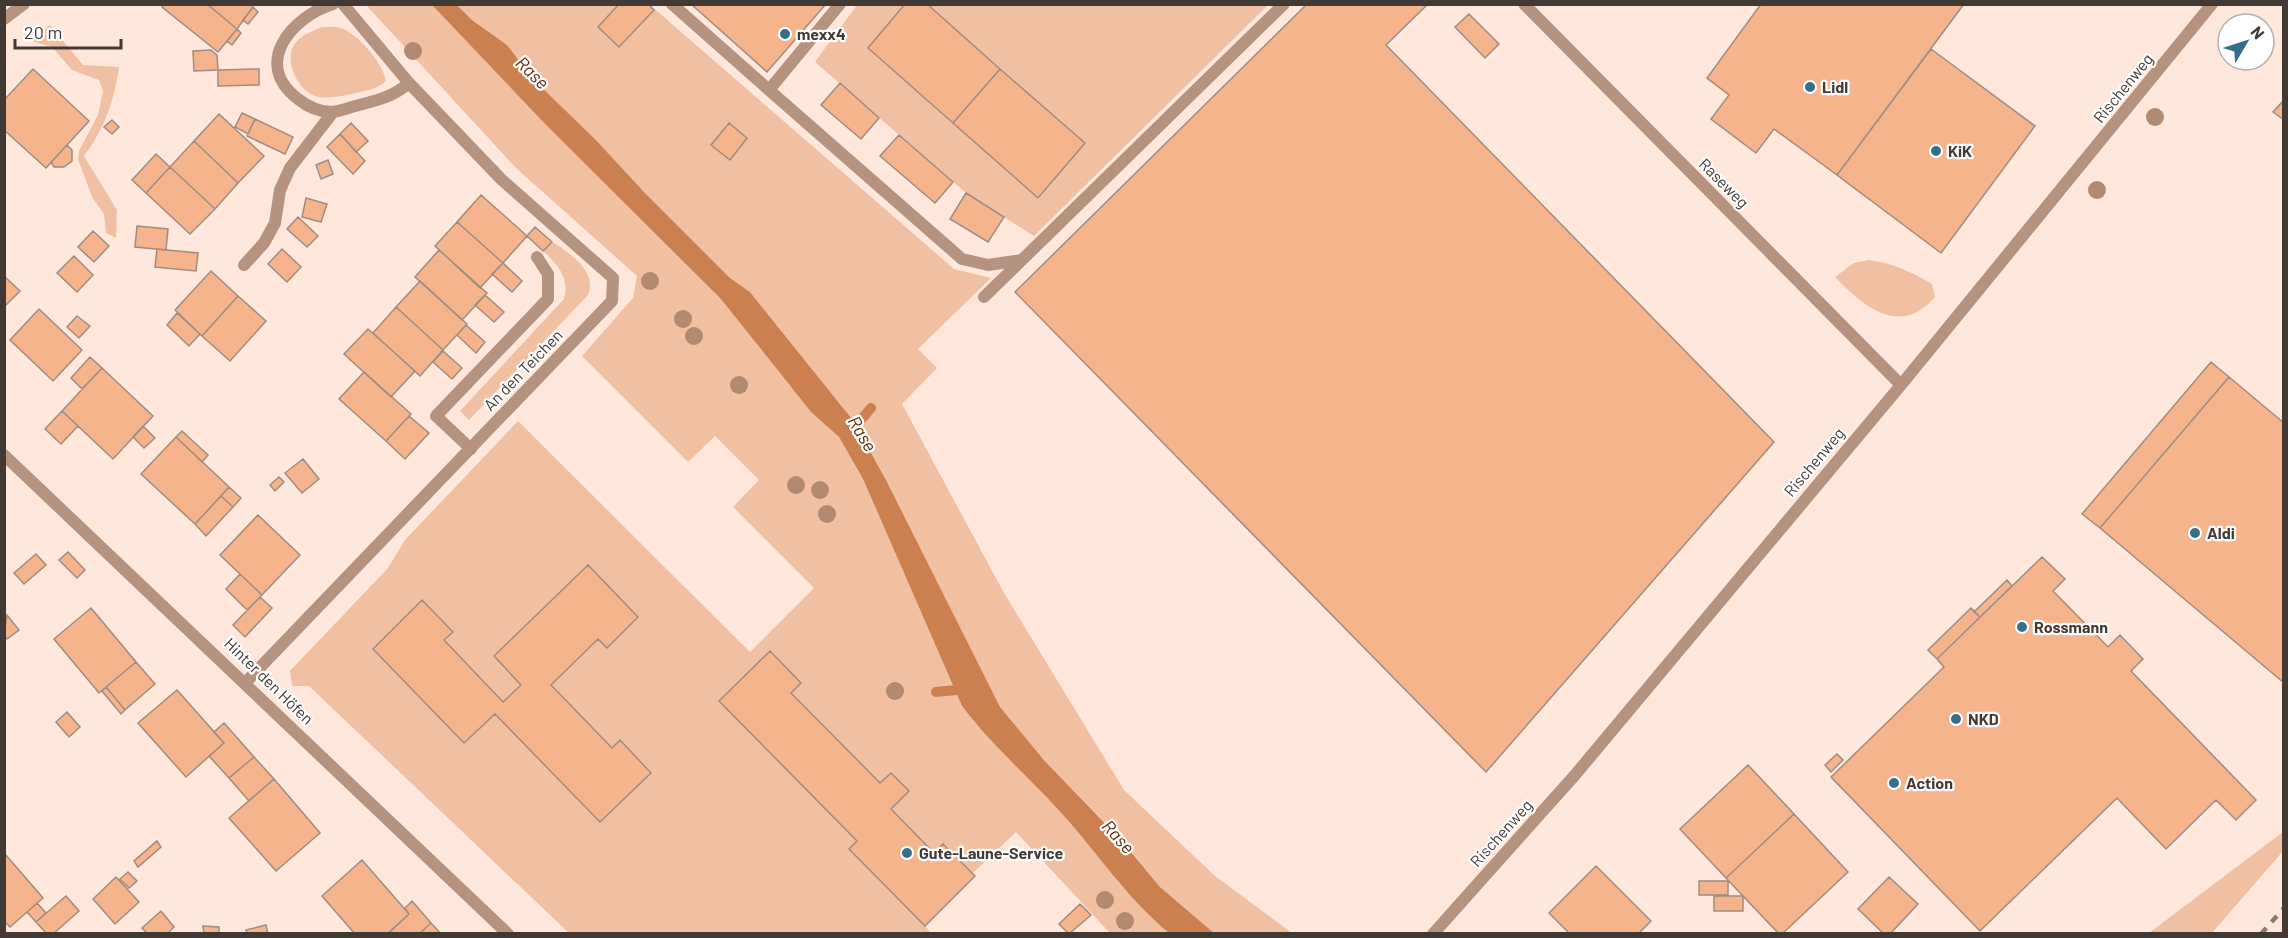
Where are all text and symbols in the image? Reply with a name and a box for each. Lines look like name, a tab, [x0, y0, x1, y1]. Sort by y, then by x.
scale bar	[15, 12, 122, 50]
north arrow	[2216, 12, 2276, 72]
text: 20 m	[24, 21, 62, 43]
text: N	[2247, 22, 2269, 42]
place label: mexx4	[797, 24, 846, 43]
marker: mexx4	[778, 27, 792, 41]
street label: Rischenweg	[2089, 49, 2156, 126]
water label: Rase	[511, 51, 554, 93]
place label: Lidl	[1822, 77, 1848, 96]
marker: Lidl	[1803, 80, 1817, 94]
place label: KiK	[1948, 141, 1972, 160]
marker: KiK	[1929, 144, 1943, 158]
street label: Raseweg	[1696, 154, 1753, 211]
street label: An den Teichen	[479, 325, 566, 414]
water label: Rase	[844, 412, 882, 455]
street label: Rischenweg	[1779, 423, 1848, 500]
place label: Aldi	[2207, 523, 2235, 542]
marker: Aldi	[2188, 526, 2202, 540]
place label: Rossmann	[2034, 617, 2108, 636]
marker: Rossmann	[2015, 620, 2029, 634]
street label: Hinter den Höfen	[221, 633, 318, 728]
place label: NKD	[1968, 709, 1999, 728]
marker: NKD	[1949, 712, 1963, 726]
place label: Action	[1906, 773, 1953, 792]
marker: Action	[1887, 776, 1901, 790]
street label: Rischenweg	[1466, 795, 1536, 870]
water label: Rase	[1098, 815, 1140, 858]
place label: Gute-Laune-Service	[919, 843, 1064, 862]
marker: Gute-Laune-Service	[900, 846, 914, 860]

